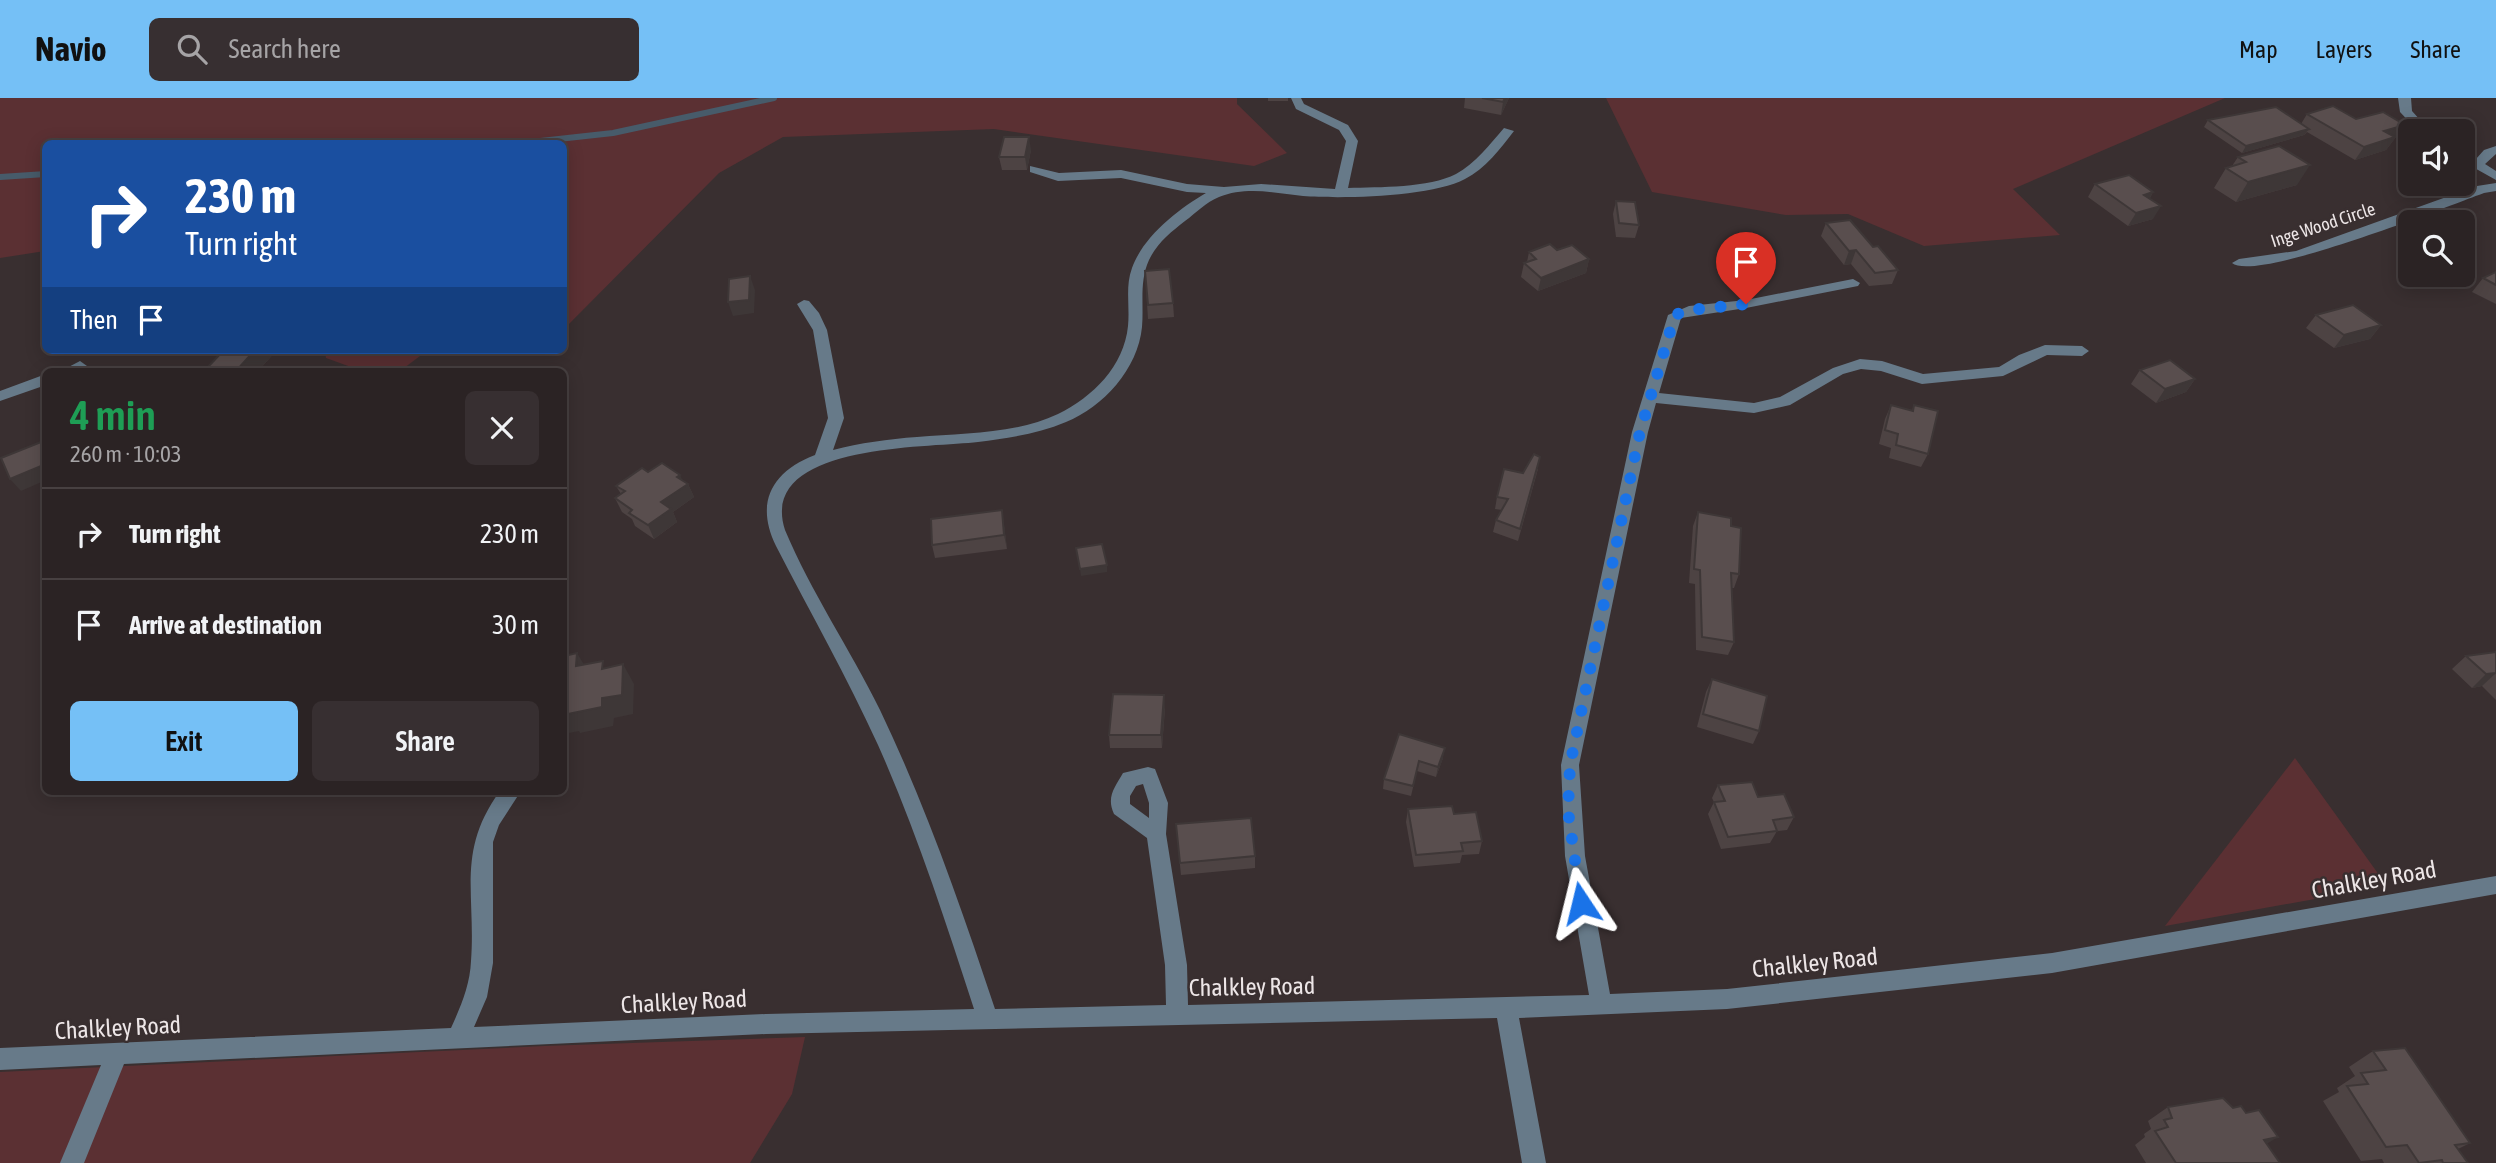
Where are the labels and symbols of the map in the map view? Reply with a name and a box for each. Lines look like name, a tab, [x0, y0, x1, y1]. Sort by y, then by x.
street label: Inge Wood Circle	[2268, 198, 2378, 251]
pin	[1716, 232, 1776, 304]
street label: Chalkley Road	[2309, 855, 2438, 904]
position arrow	[1544, 866, 1618, 940]
street label: Chalkley Road	[1751, 942, 1879, 983]
street label: Chalkley Road	[1189, 972, 1315, 1001]
street label: Chalkley Road	[620, 985, 748, 1018]
street label: Chalkley Road	[54, 1011, 182, 1044]

